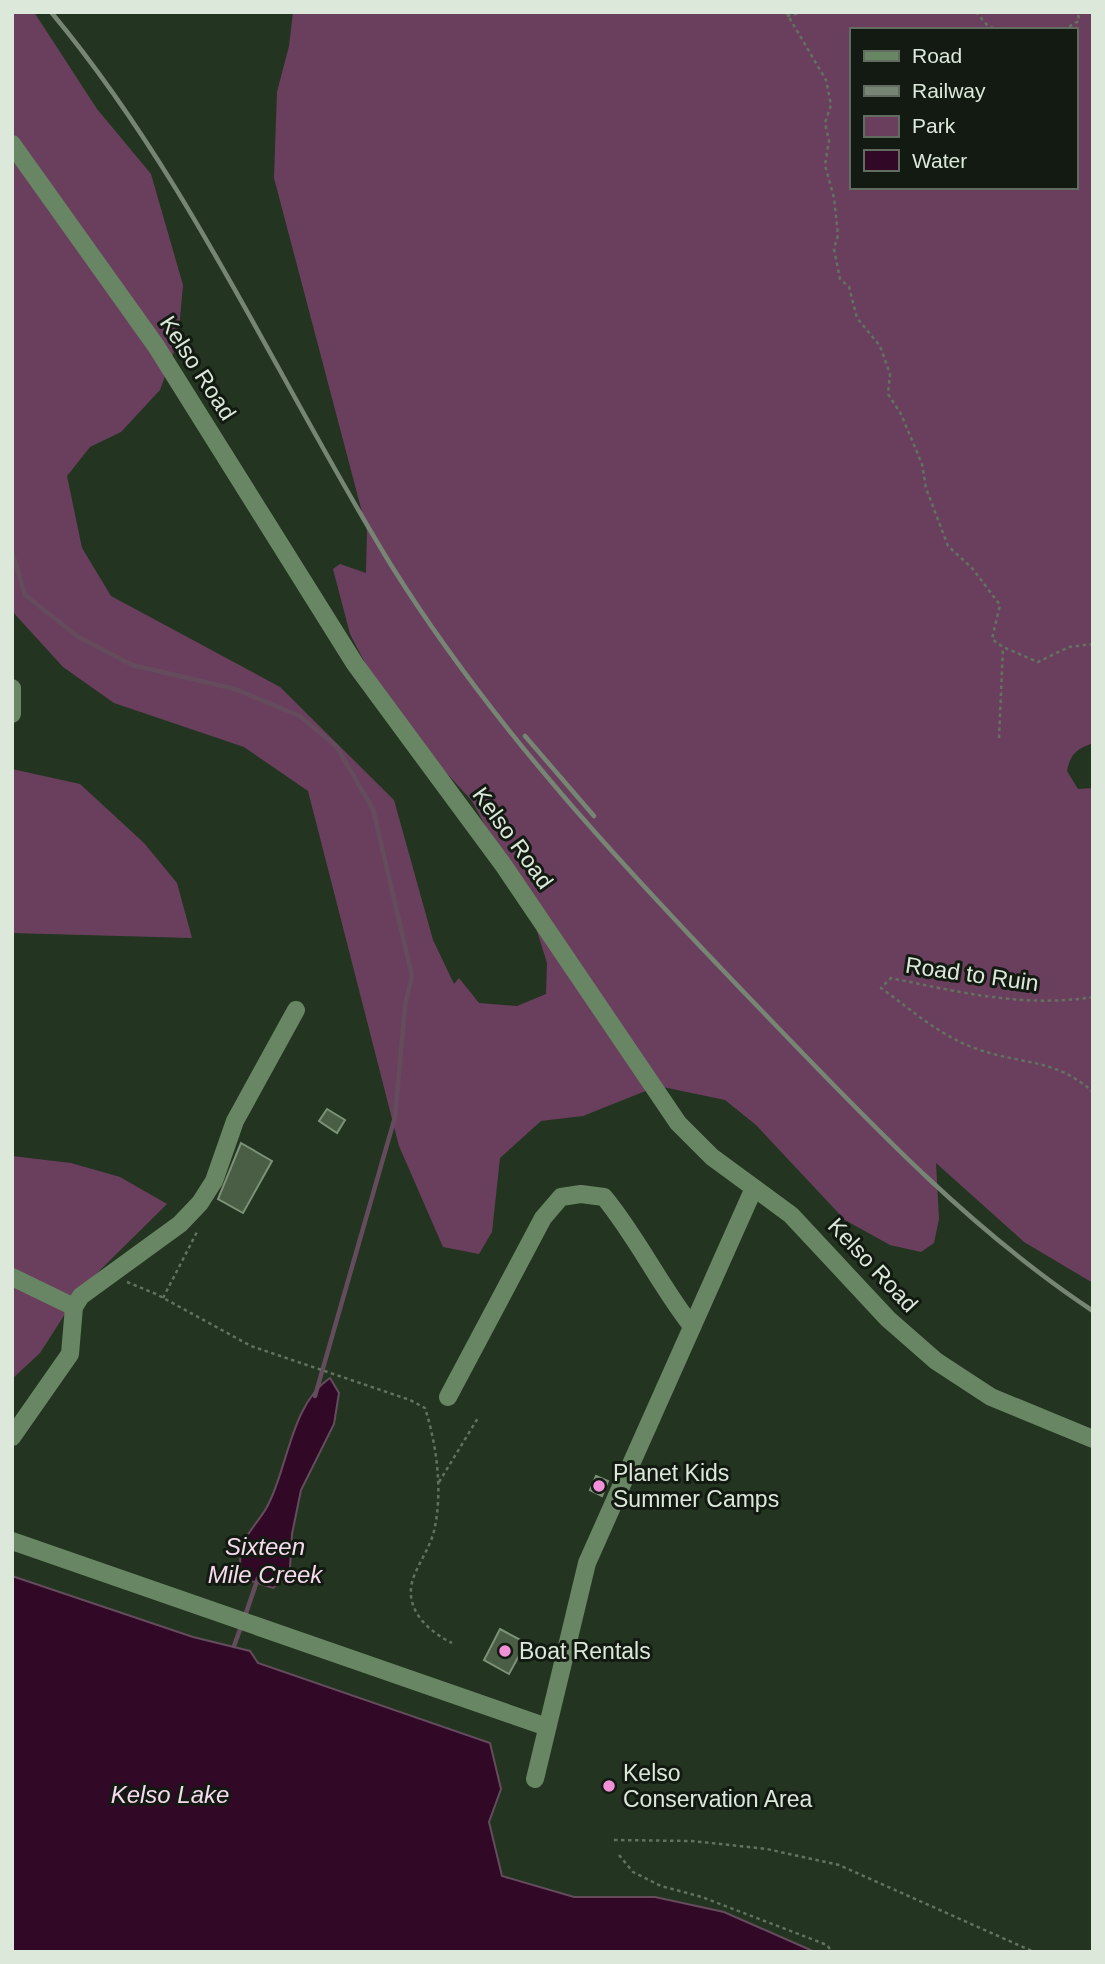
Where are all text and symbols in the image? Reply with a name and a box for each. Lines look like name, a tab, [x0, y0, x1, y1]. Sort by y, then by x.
legend	[850, 28, 1077, 189]
text: Road	[912, 44, 962, 67]
text: Railway	[912, 79, 986, 102]
text: Park	[912, 114, 956, 137]
text: Water	[912, 149, 967, 172]
street label: Kelso Road	[155, 311, 241, 425]
street label: Kelso Road	[468, 782, 558, 894]
street label: Road to Ruin	[904, 952, 1040, 996]
street label: Kelso Road	[823, 1213, 923, 1317]
place label: Planet Kids Summer Camps	[613, 1460, 779, 1512]
marker: Planet Kids Summer Camps	[591, 1478, 607, 1494]
water label: Sixteen Mile Creek	[208, 1533, 324, 1588]
place label: Boat Rentals	[519, 1638, 651, 1664]
marker: Boat Rentals	[497, 1643, 513, 1659]
place label: Kelso Conservation Area	[623, 1760, 812, 1812]
marker: Kelso Conservation Area	[601, 1778, 617, 1794]
water label: Kelso Lake	[111, 1781, 229, 1808]

